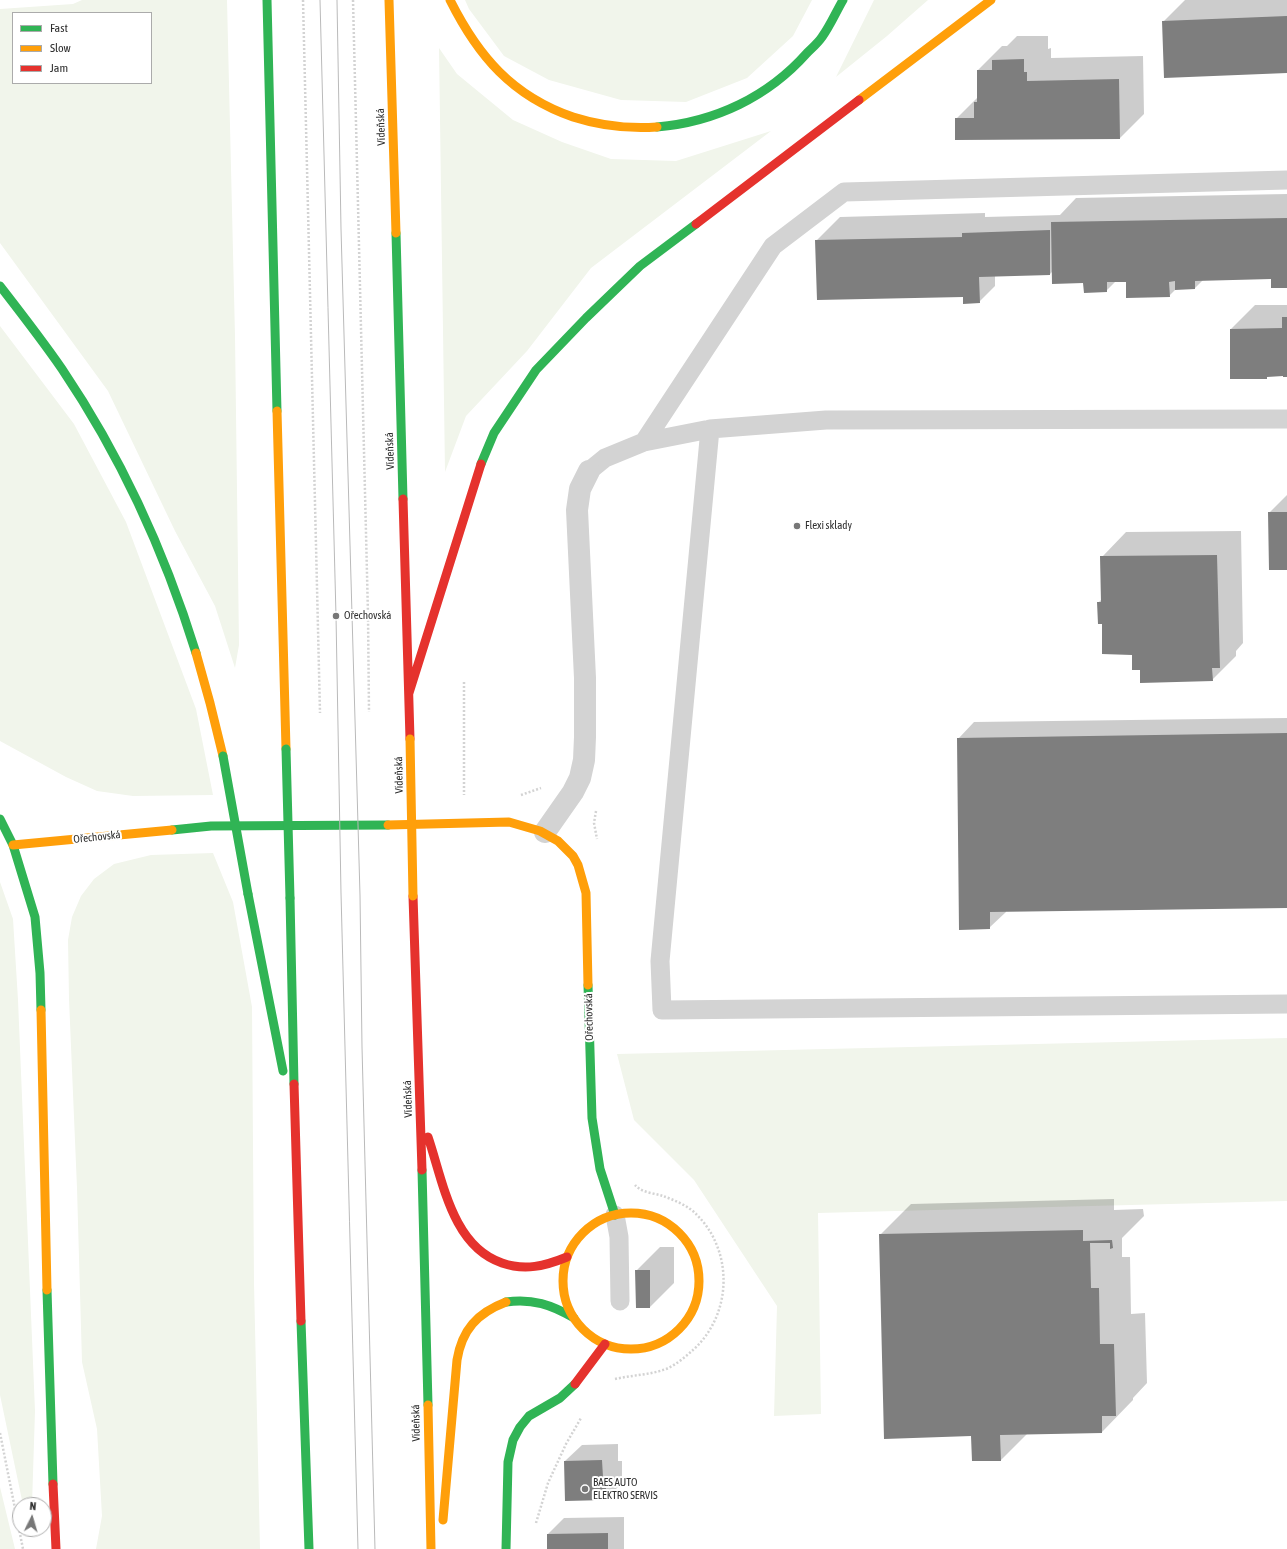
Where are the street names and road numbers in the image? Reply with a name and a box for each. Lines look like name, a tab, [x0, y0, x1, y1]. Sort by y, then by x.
street label: Vídeňská	[374, 108, 388, 146]
street label: Vídeňská	[383, 432, 397, 470]
street label: Vídeňská	[392, 756, 406, 794]
street label: Ořechovská	[73, 828, 121, 846]
street label: Ořechovská	[582, 993, 596, 1041]
street label: Vídeňská	[401, 1080, 415, 1118]
street label: Vídeňská	[409, 1404, 423, 1442]

